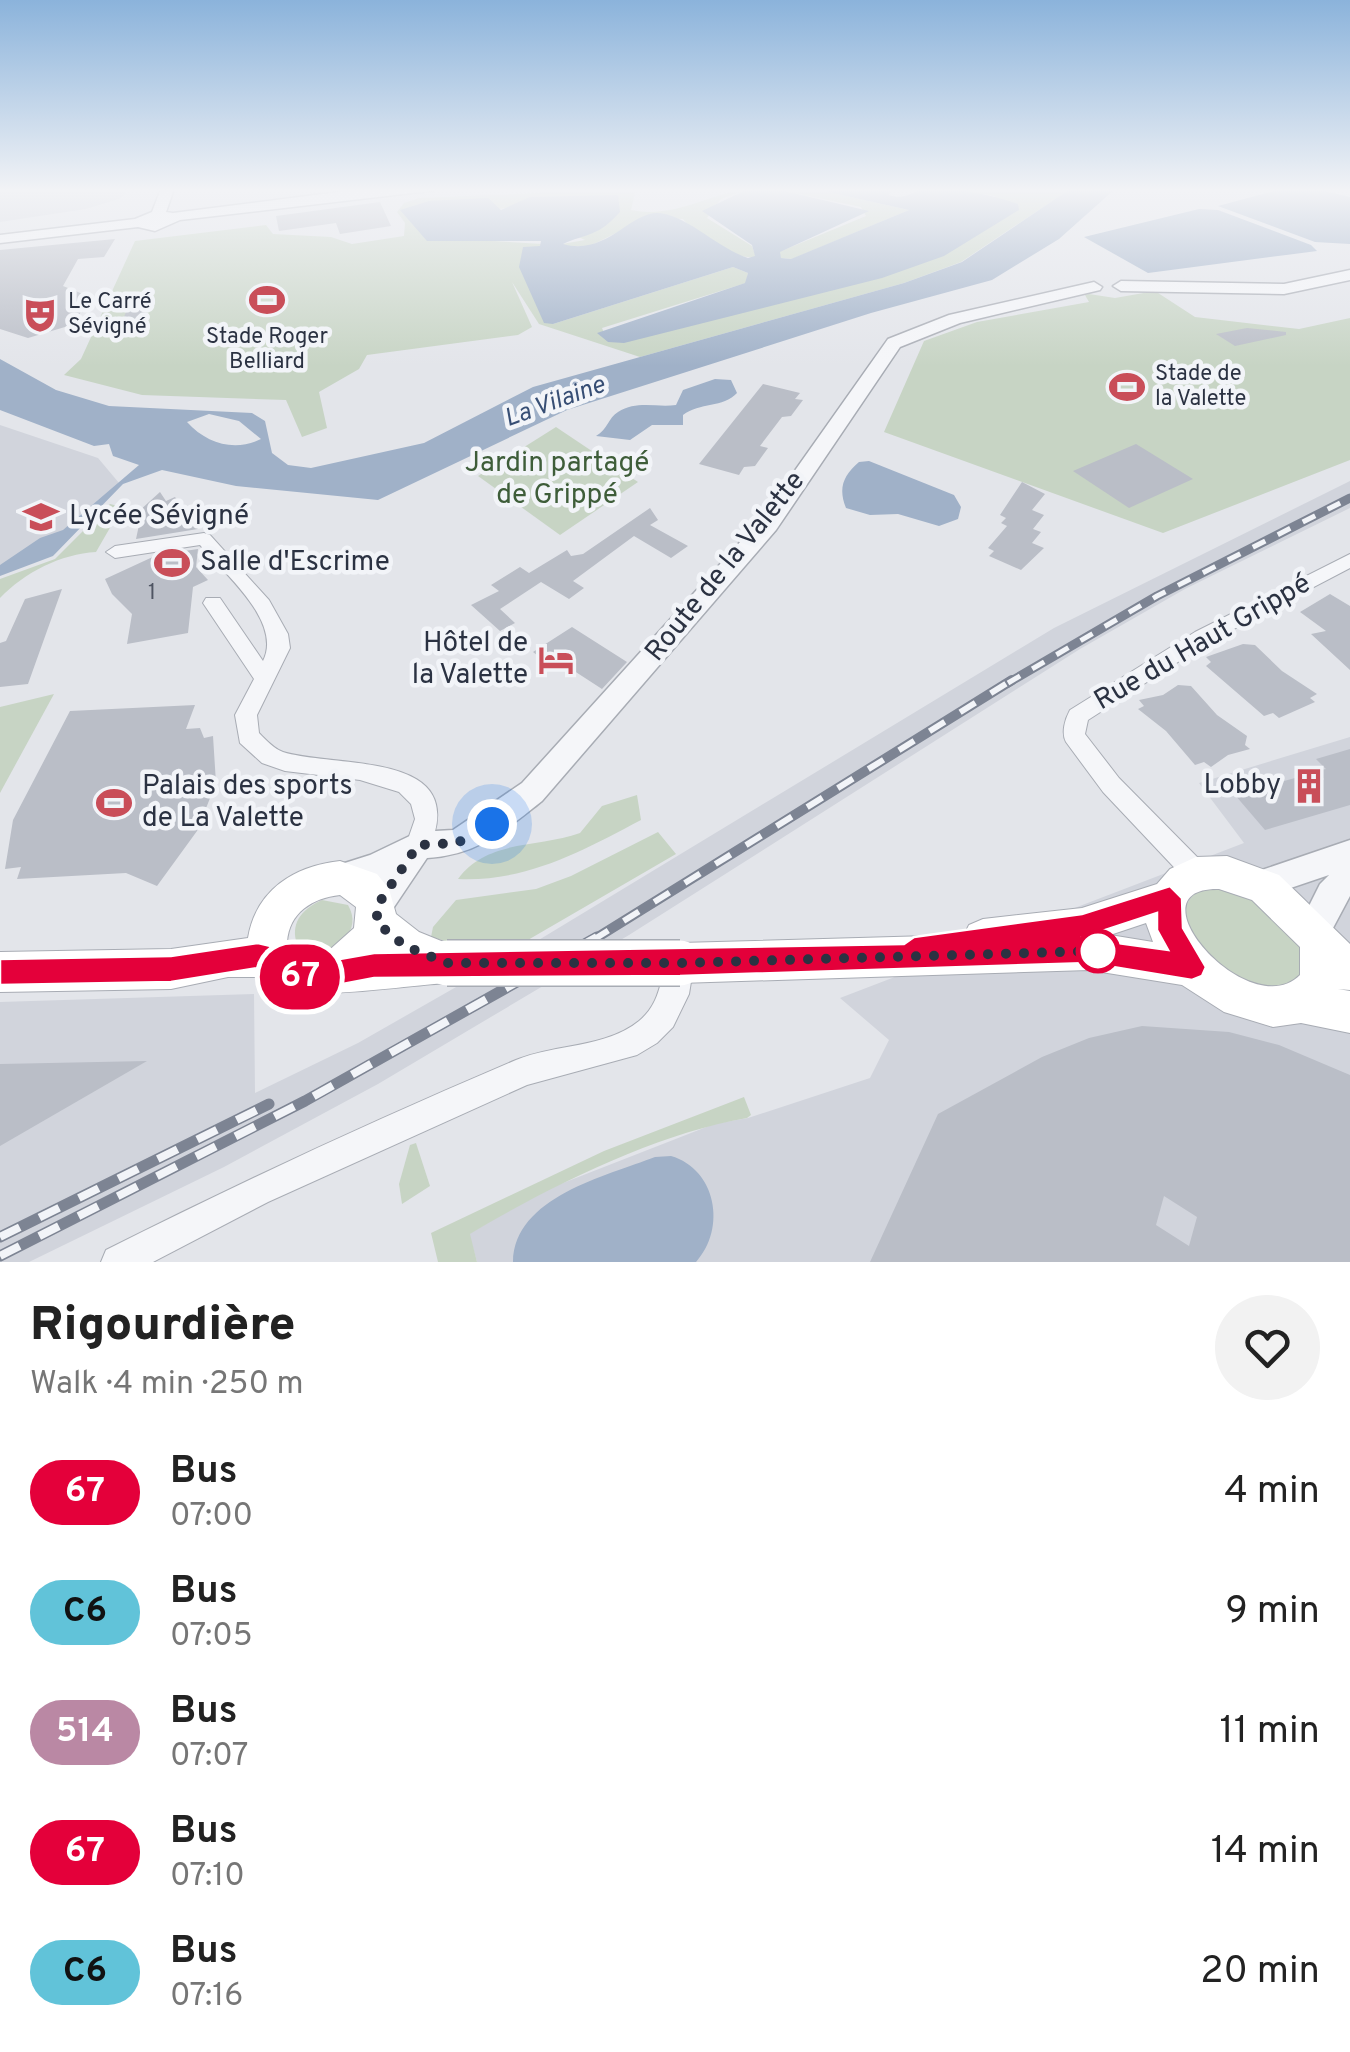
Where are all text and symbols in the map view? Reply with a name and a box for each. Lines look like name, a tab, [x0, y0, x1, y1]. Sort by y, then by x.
sports icon: Stade Roger Belliard	[248, 281, 286, 319]
place label: Le Carré Sévigné	[68, 289, 152, 341]
theatre icon: Le Carré Sévigné	[21, 296, 59, 334]
place label: Stade Roger Belliard	[206, 324, 328, 376]
place label: Stade de la Valette	[1155, 361, 1246, 413]
sports icon: Stade de la Valette	[1108, 368, 1146, 406]
water label: La Vilaine	[500, 370, 611, 436]
park label: Jardin partagé de Grippé	[465, 446, 649, 514]
street label: Route de la Valette	[638, 464, 814, 670]
school or university icon: Lycée Sévigné	[22, 498, 60, 536]
place label: Lycée Sévigné	[69, 499, 249, 535]
sports icon: Salle d'Escrime	[153, 544, 191, 582]
place label: Salle d'Escrime	[200, 545, 390, 581]
street label: Rue du Haut Grippé	[1088, 566, 1318, 720]
house number: 1	[148, 580, 156, 607]
place label: Hôtel de la Valette	[412, 626, 528, 694]
hotel icon: Hôtel de la Valette	[537, 641, 575, 679]
building icon: Lobby	[1290, 767, 1328, 805]
place label: Lobby	[1204, 768, 1281, 804]
place label: Palais des sports de La Valette	[142, 769, 353, 837]
sports icon: Palais des sports de La Valette	[95, 784, 133, 822]
your location	[467, 799, 517, 849]
unlabelled marker	[1077, 930, 1119, 972]
line badge: 67	[255, 944, 345, 1010]
text: 67	[280, 955, 320, 999]
button: heart	[1215, 1295, 1320, 1400]
text: Rigourdière	[30, 1297, 296, 1357]
text: Walk · 4 min · 250 m	[30, 1365, 304, 1405]
text: Bus	[170, 1448, 237, 1497]
text: 4 min	[1224, 1468, 1320, 1517]
text: 67	[65, 1470, 105, 1514]
text: 07:00	[170, 1497, 253, 1537]
text: Bus	[170, 1568, 237, 1617]
text: 9 min	[1225, 1588, 1320, 1637]
text: C6	[63, 1590, 107, 1634]
text: 07:05	[170, 1617, 253, 1657]
text: Bus	[170, 1688, 237, 1737]
text: 11 min	[1219, 1708, 1320, 1757]
text: 514	[56, 1710, 114, 1754]
text: 07:07	[170, 1737, 249, 1777]
text: Bus	[170, 1808, 237, 1857]
text: 14 min	[1211, 1828, 1320, 1877]
text: 67	[65, 1830, 105, 1874]
text: 07:10	[170, 1857, 245, 1897]
text: Bus	[170, 1928, 237, 1977]
text: 20 min	[1200, 1948, 1320, 1997]
text: C6	[63, 1950, 107, 1994]
text: 07:16	[170, 1977, 243, 2017]

